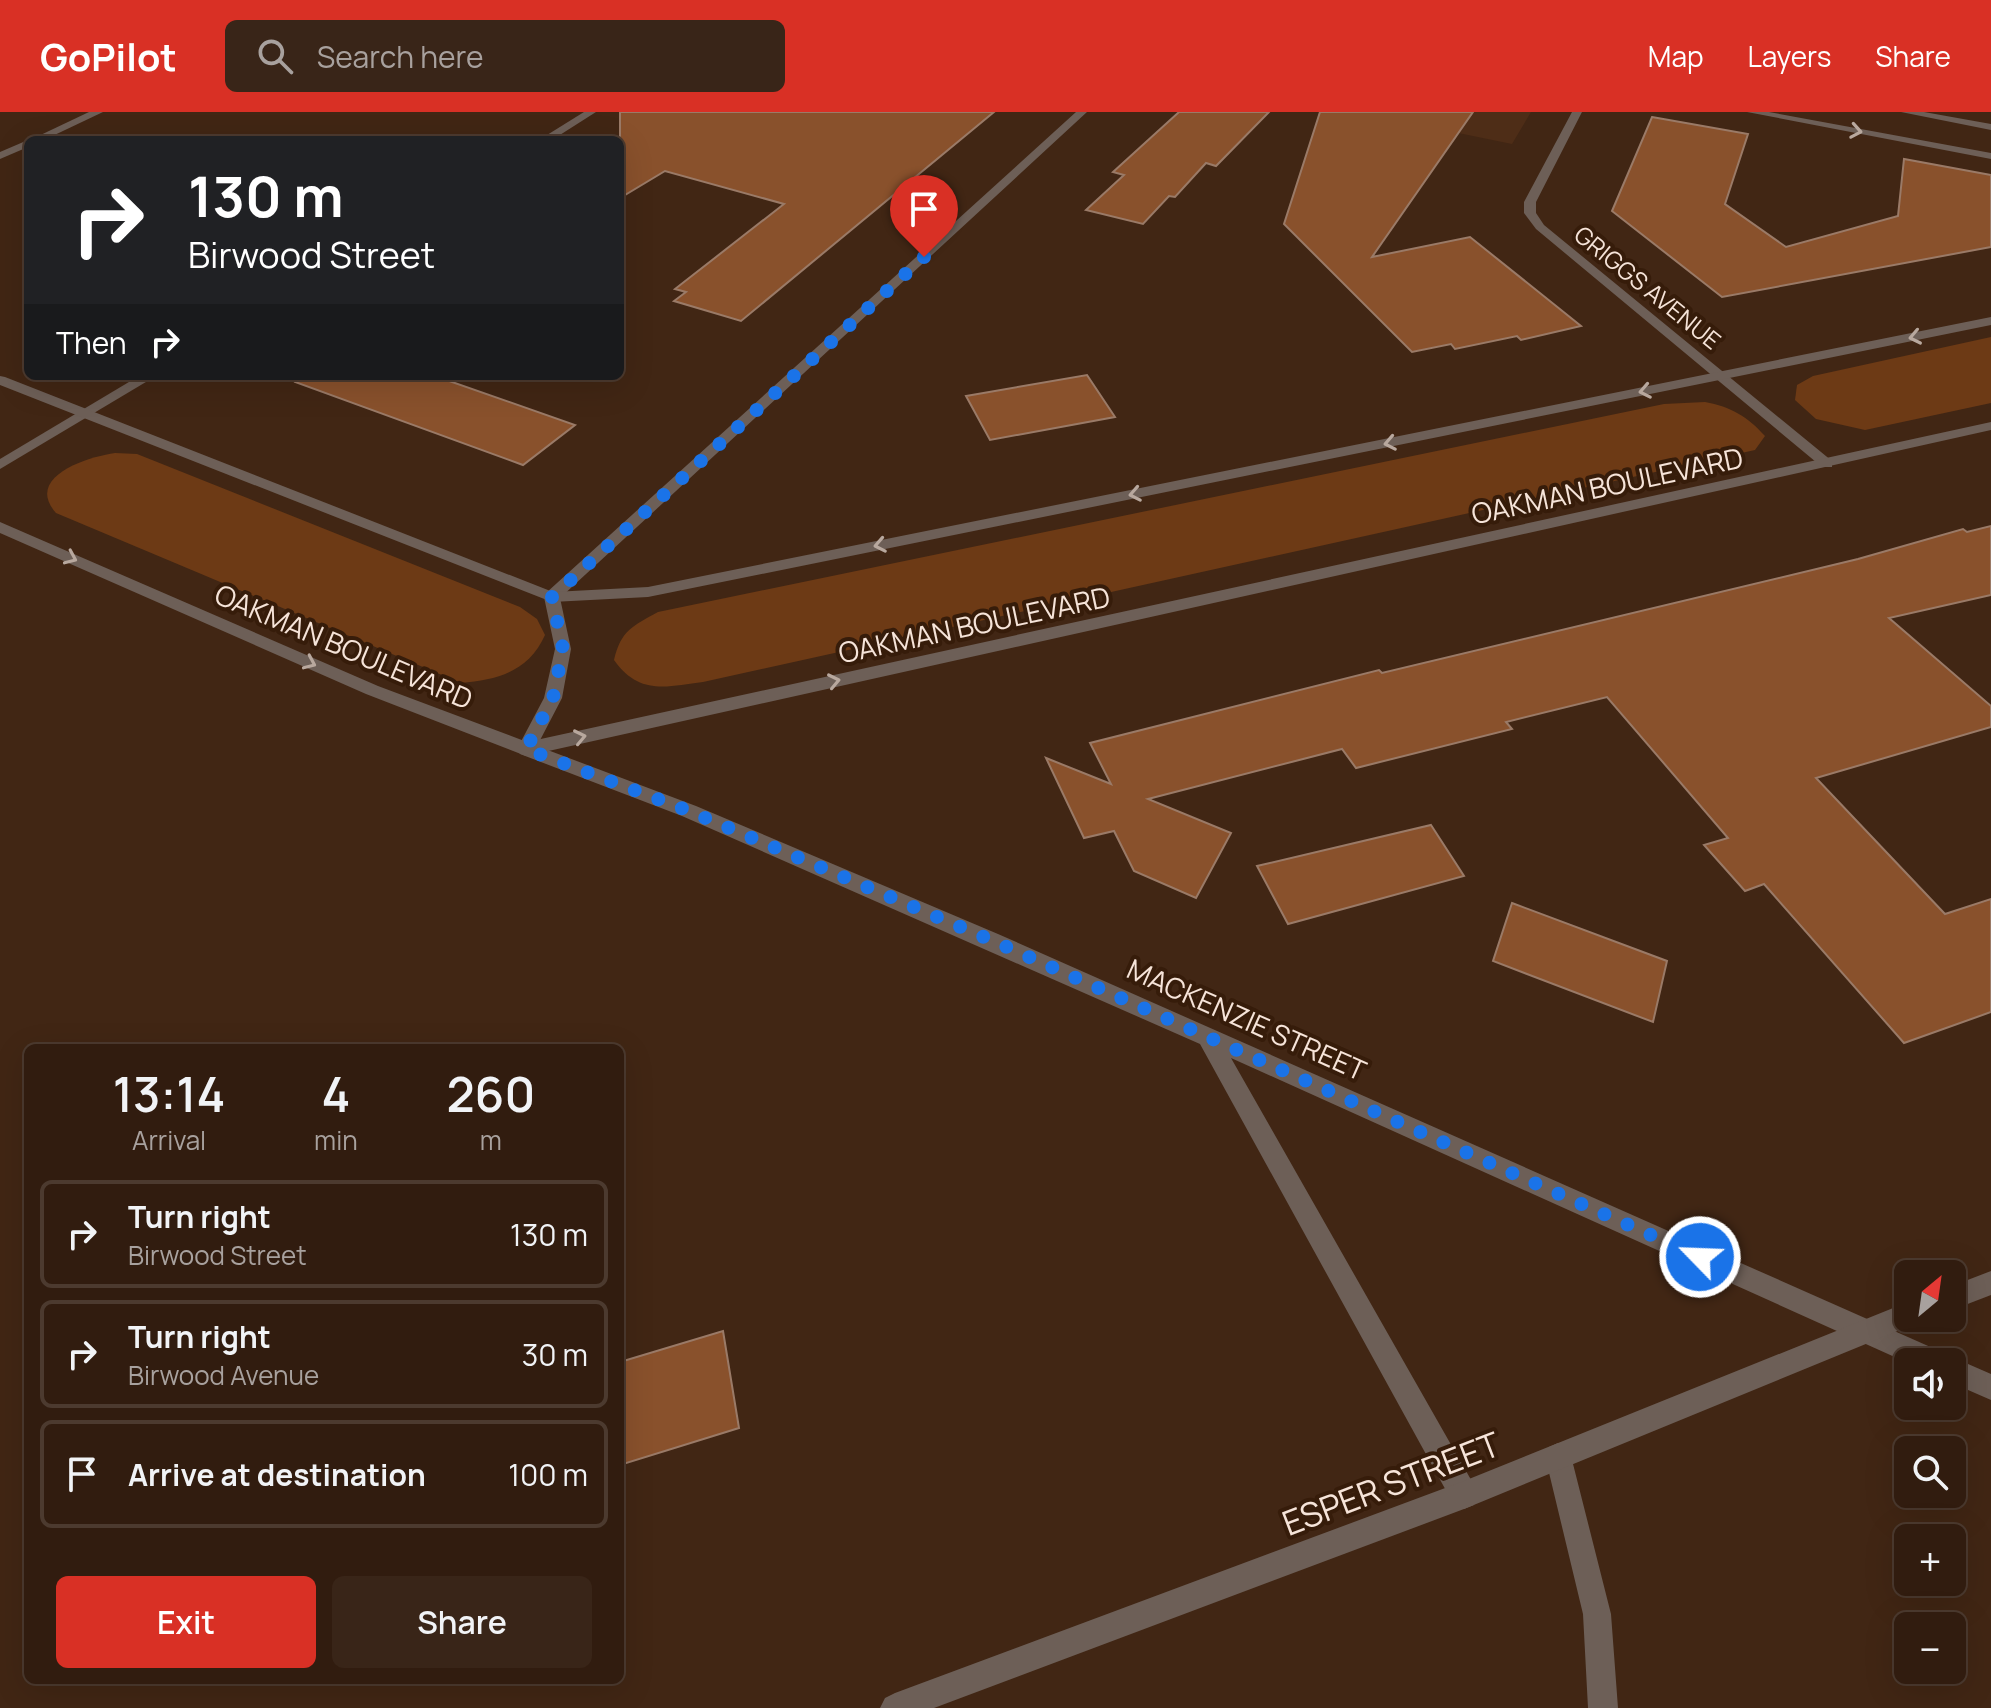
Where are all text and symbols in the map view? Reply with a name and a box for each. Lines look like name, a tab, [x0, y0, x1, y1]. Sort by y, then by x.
search box	[225, 20, 785, 92]
text: GoPilot	[40, 30, 177, 82]
icon: search	[253, 34, 297, 78]
text: Search here	[317, 36, 484, 77]
text: Map	[1648, 37, 1704, 75]
text: Layers	[1748, 37, 1831, 75]
text: Share	[1875, 37, 1951, 75]
one-way arrow	[1850, 122, 1863, 139]
text: 130 m	[188, 157, 344, 234]
icon: right	[56, 168, 160, 272]
pin	[890, 175, 958, 257]
icon: arrive	[902, 187, 946, 231]
street label: GRIGGS AVENUE	[1568, 218, 1728, 356]
text: Birwood Street	[188, 230, 435, 279]
icon: right	[143, 320, 187, 364]
text: Then	[56, 322, 127, 363]
one-way arrow	[1908, 327, 1921, 344]
one-way arrow	[1638, 382, 1652, 399]
one-way arrow	[1384, 433, 1397, 450]
street label: OAKMAN BOULEVARD	[1468, 438, 1746, 532]
one-way arrow	[1129, 484, 1142, 501]
one-way arrow	[874, 536, 888, 553]
one-way arrow	[63, 549, 78, 565]
street label: OAKMAN BOULEVARD	[209, 574, 479, 718]
street label: OAKMAN BOULEVARD	[835, 577, 1113, 671]
one-way arrow	[301, 653, 316, 669]
one-way arrow	[826, 673, 840, 690]
one-way arrow	[572, 729, 586, 746]
street label: MACKENZIE STREET	[1121, 949, 1373, 1089]
text: 13:14	[113, 1061, 225, 1126]
text: 4	[321, 1061, 350, 1126]
text: 260	[446, 1061, 535, 1126]
text: Arrival	[132, 1122, 206, 1158]
text: min	[314, 1122, 358, 1158]
text: m	[480, 1122, 502, 1158]
text: Turn right	[128, 1196, 271, 1237]
icon: right	[60, 1212, 104, 1256]
text: 130 m	[510, 1214, 588, 1255]
position arrow	[1658, 1215, 1742, 1299]
text: Birwood Street	[128, 1237, 307, 1273]
north arrow	[1894, 1260, 1966, 1332]
map controls	[1894, 1260, 1966, 1684]
text: Turn right	[128, 1316, 271, 1357]
icon: right	[60, 1332, 104, 1376]
text: 30 m	[522, 1334, 588, 1375]
button: sound	[1894, 1348, 1966, 1420]
text: Birwood Avenue	[128, 1357, 319, 1393]
street label: ESPER STREET	[1276, 1420, 1506, 1546]
button: search	[1894, 1436, 1966, 1508]
icon: arrive	[60, 1452, 104, 1496]
text: Arrive at destination	[128, 1454, 426, 1495]
text: 100 m	[508, 1454, 588, 1495]
button: +	[1894, 1524, 1966, 1596]
button: Exit	[56, 1576, 316, 1668]
button: Share	[332, 1576, 592, 1668]
button: −	[1894, 1612, 1966, 1684]

